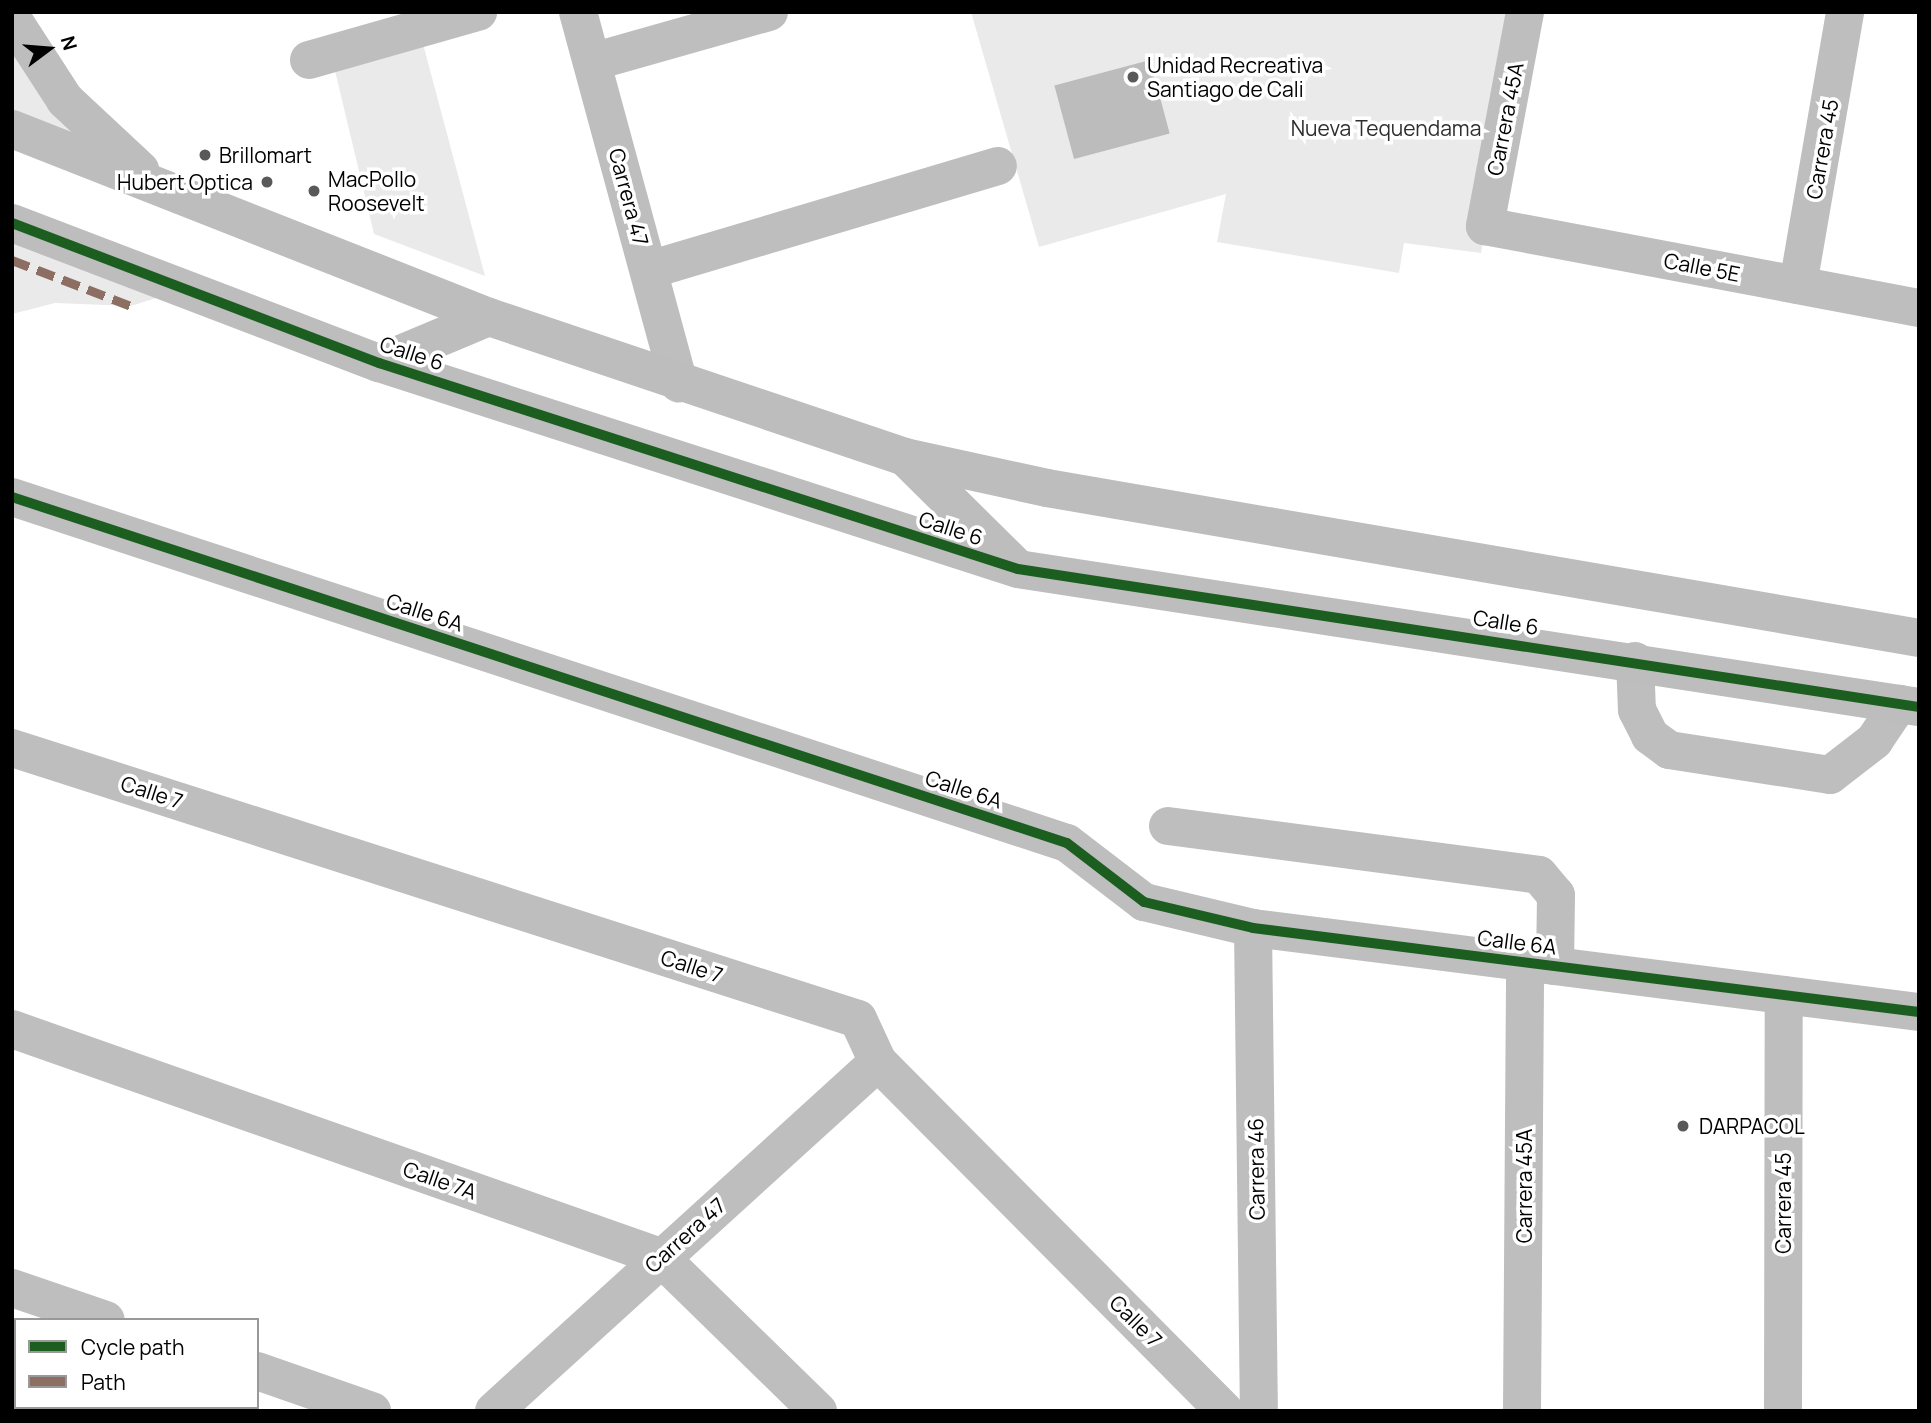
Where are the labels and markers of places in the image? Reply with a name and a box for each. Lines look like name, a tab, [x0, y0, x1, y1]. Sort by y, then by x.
place label: Unidad Recreativa Santiago de Cali	[1147, 52, 1323, 102]
marker: Unidad Recreativa Santiago de Cali	[1125, 69, 1141, 85]
place label: Brillomart	[219, 142, 312, 168]
marker: Brillomart	[197, 147, 213, 163]
place label: MacPollo Roosevelt	[328, 166, 425, 216]
place label: Hubert Optica	[117, 169, 253, 195]
marker: Hubert Optica	[259, 174, 275, 190]
marker: MacPollo Roosevelt	[306, 183, 322, 199]
place label: DARPACOL	[1699, 1113, 1805, 1139]
marker: DARPACOL	[1673, 1116, 1693, 1136]

